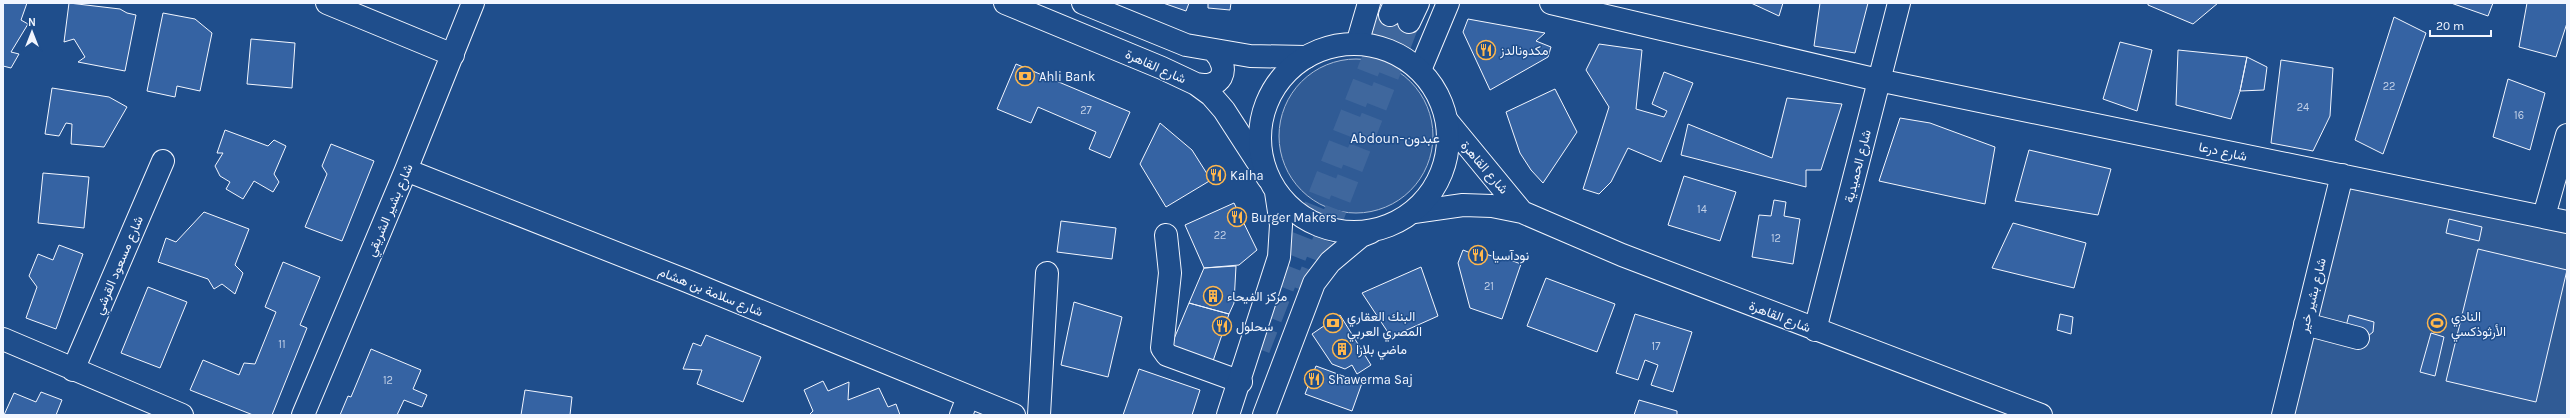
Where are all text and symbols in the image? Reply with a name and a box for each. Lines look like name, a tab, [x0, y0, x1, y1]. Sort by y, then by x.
north arrow	[12, 12, 52, 52]
scale bar	[2430, 12, 2491, 38]
text: N	[28, 16, 36, 29]
text: 20 m	[2436, 19, 2464, 33]
restaurant icon: مكدونالدز	[1475, 39, 1497, 61]
place label: مكدونالدز	[1499, 43, 1549, 59]
street label: شارع القاهرة	[1122, 46, 1189, 88]
bank icon: Ahli Bank	[1014, 65, 1036, 87]
place label: Ahli Bank	[1039, 69, 1095, 84]
house number: 22	[2383, 80, 2395, 93]
house number: 24	[2297, 101, 2309, 114]
house number: 27	[1080, 104, 1092, 117]
house number: 16	[2514, 109, 2524, 122]
street label: شارع الحميدية	[1841, 128, 1876, 205]
district label: Abdoun-عبدون	[1350, 130, 1440, 147]
street label: شارع القاهرة	[1456, 138, 1512, 198]
street label: شارع درعا	[2197, 139, 2248, 166]
street label: شارع بشير الشريقي	[363, 162, 418, 260]
restaurant icon: Kalha	[1205, 164, 1227, 186]
place label: Kalha	[1230, 168, 1264, 183]
house number: 14	[1697, 203, 1707, 216]
restaurant icon: Burger Makers	[1226, 206, 1248, 228]
place label: Burger Makers	[1251, 210, 1337, 225]
street label: شارع مسعود القرشي	[91, 214, 149, 318]
house number: 22	[1214, 229, 1226, 242]
house number: 12	[1771, 232, 1781, 245]
restaurant icon: نودآسيا	[1467, 244, 1489, 266]
place label: نودآسيا	[1492, 248, 1529, 264]
street label: شارع بشير خير	[2296, 256, 2331, 335]
street label: شارع سلامة بن هشام	[656, 264, 765, 321]
house number: 21	[1484, 280, 1494, 293]
building icon: مركز الفيحاء	[1202, 285, 1224, 307]
place label: مركز الفيحاء	[1227, 289, 1287, 305]
street label: شارع القاهرة	[1746, 298, 1813, 337]
place label: البنك العقاري المصري العربي	[1347, 309, 1422, 342]
place label: النادي الأرثوذكسي	[2451, 309, 2506, 342]
bank icon: البنك العقاري المصري العربي	[1322, 312, 1344, 334]
sports icon: النادي الأرثوذكسي	[2426, 312, 2448, 334]
restaurant icon: سحلول	[1211, 315, 1233, 337]
place label: سحلول	[1236, 319, 1273, 335]
house number: 11	[278, 338, 286, 351]
building icon: ماضي بلازا	[1331, 338, 1353, 360]
house number: 17	[1652, 340, 1660, 353]
place label: ماضي بلازا	[1356, 342, 1407, 360]
restaurant icon: Shawerma Saj	[1303, 368, 1325, 390]
place label: Shawerma Saj	[1328, 372, 1413, 387]
house number: 12	[383, 374, 393, 387]

